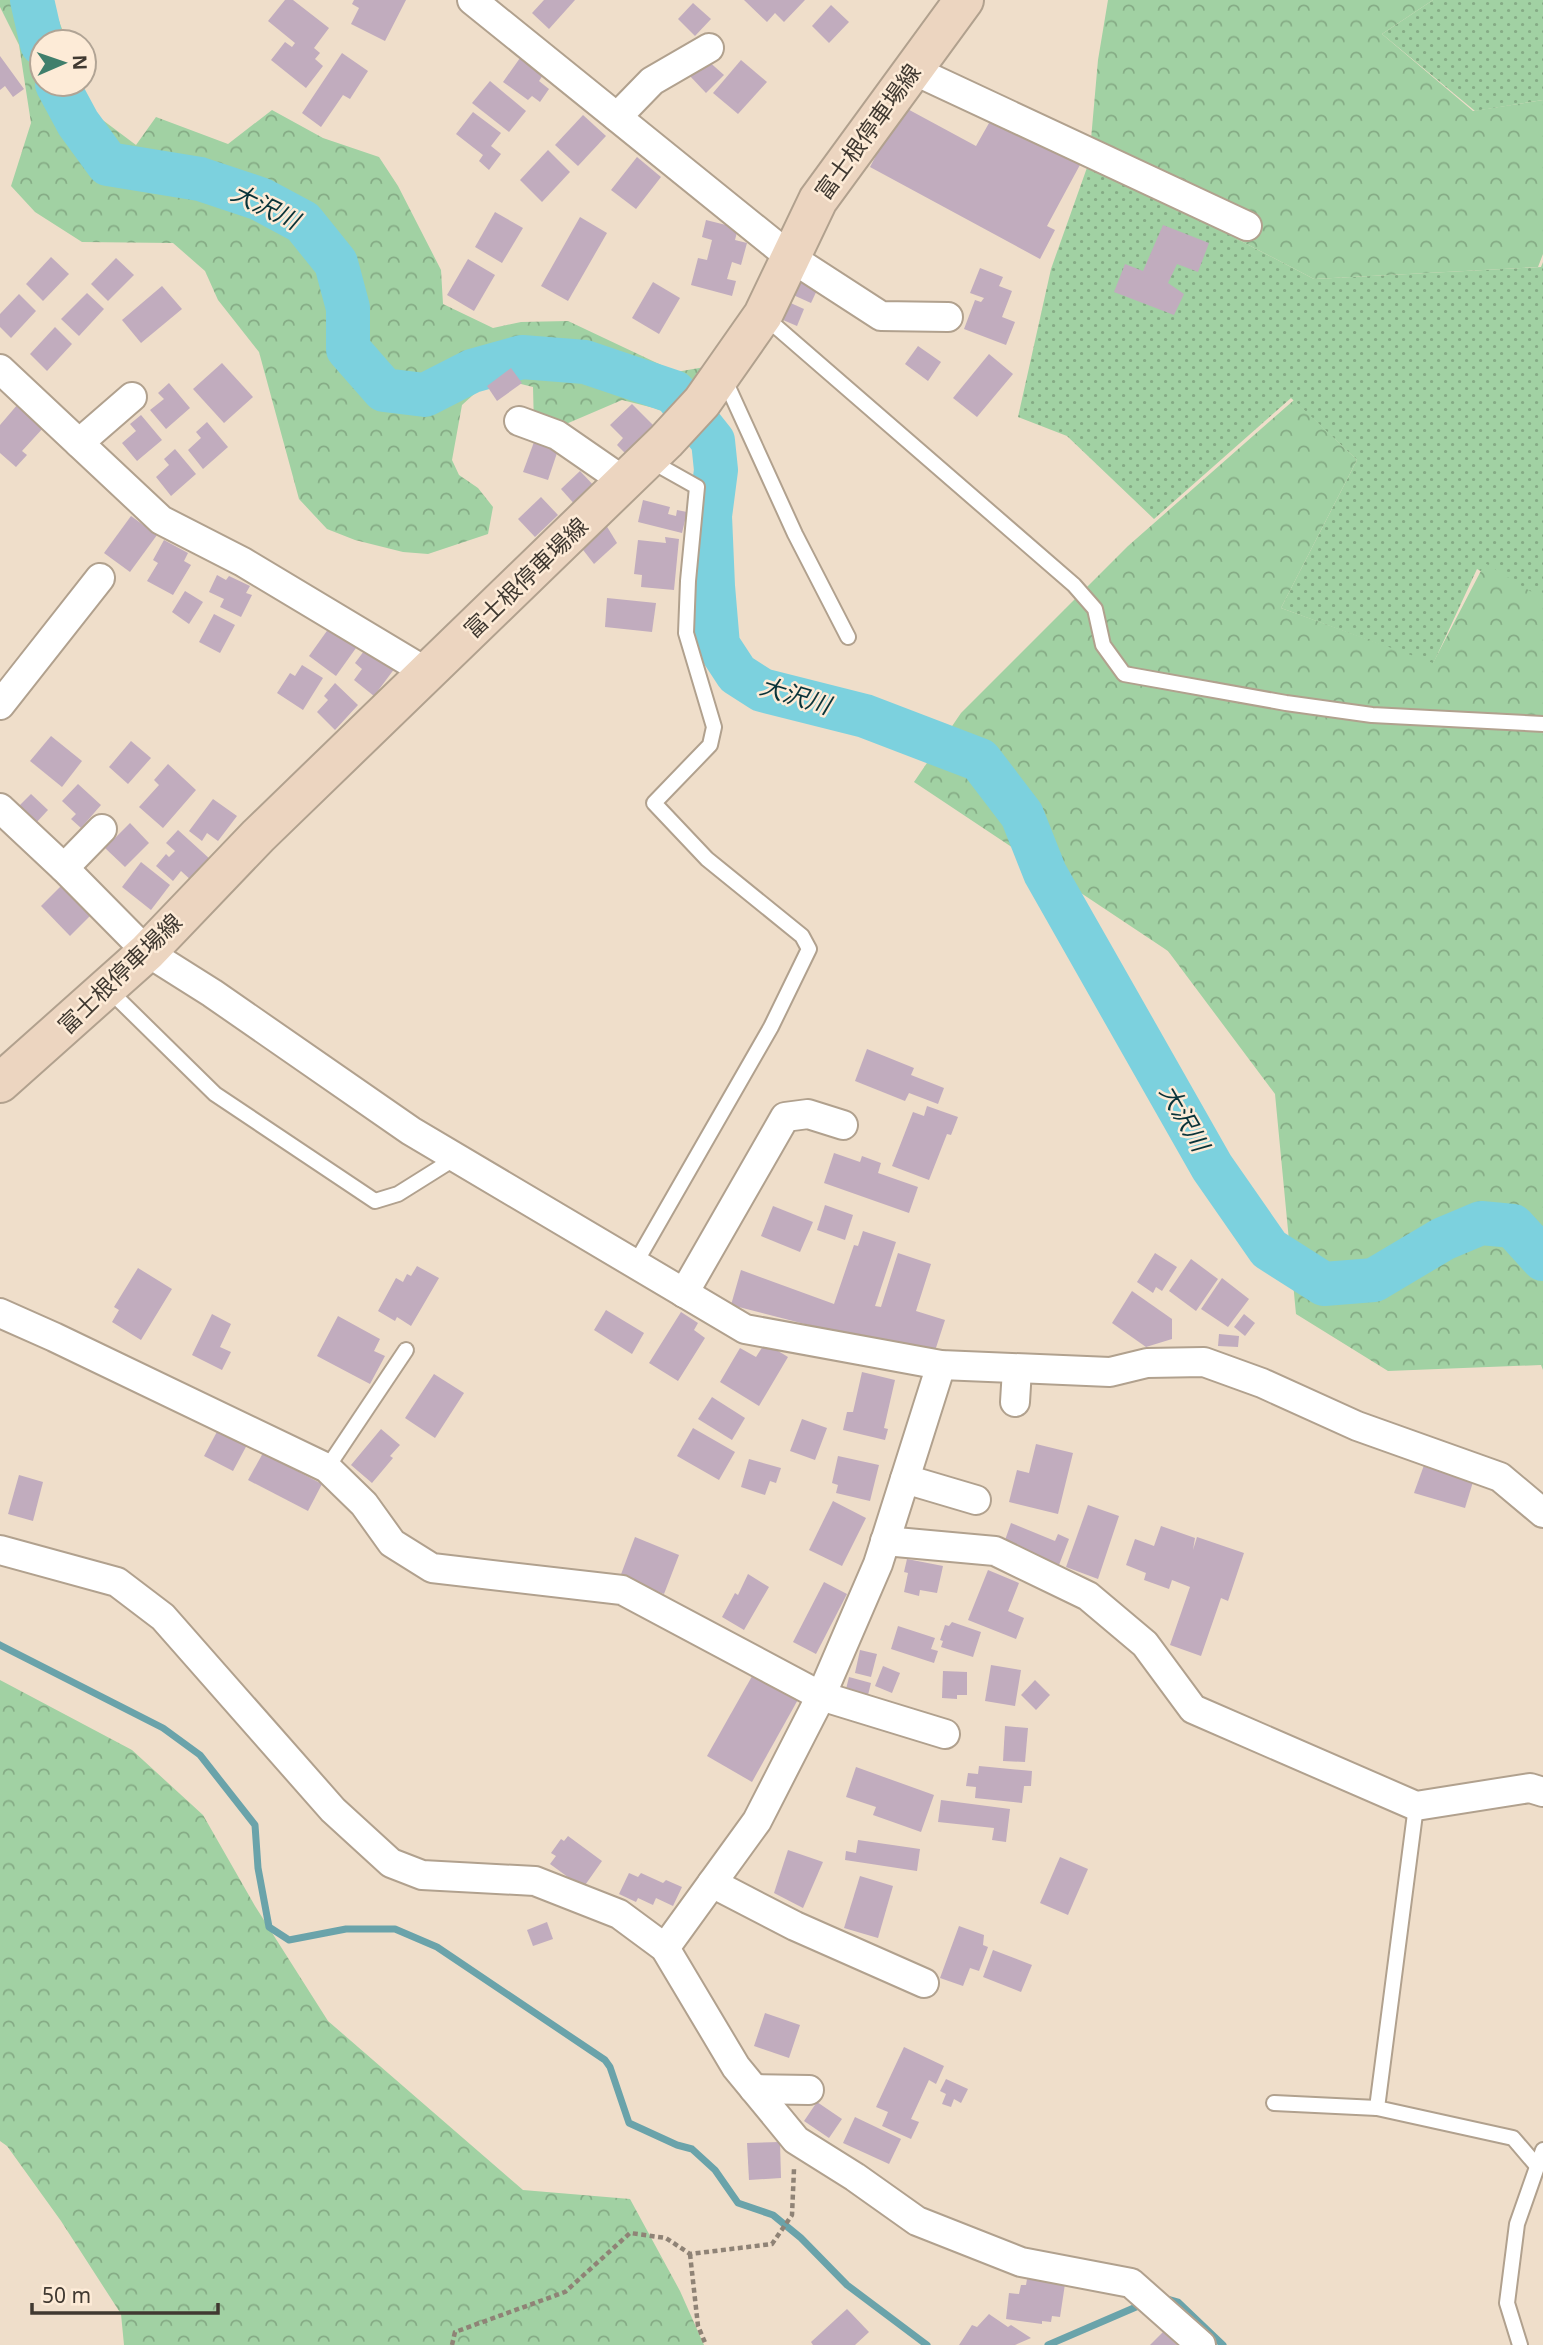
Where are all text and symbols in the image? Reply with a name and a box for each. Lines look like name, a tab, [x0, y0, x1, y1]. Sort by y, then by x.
north arrow	[28, 28, 98, 98]
text: N	[67, 54, 93, 71]
street label: 富士根停車場線	[807, 57, 927, 206]
water label: 大沢川	[226, 175, 308, 238]
street label: 富士根停車場線	[456, 510, 594, 645]
water label: 大沢川	[756, 668, 838, 722]
street label: 富士根停車場線	[50, 906, 188, 1041]
water label: 大沢川	[1153, 1078, 1219, 1159]
scale bar	[32, 2272, 217, 2316]
text: 50 m	[42, 2281, 91, 2309]

